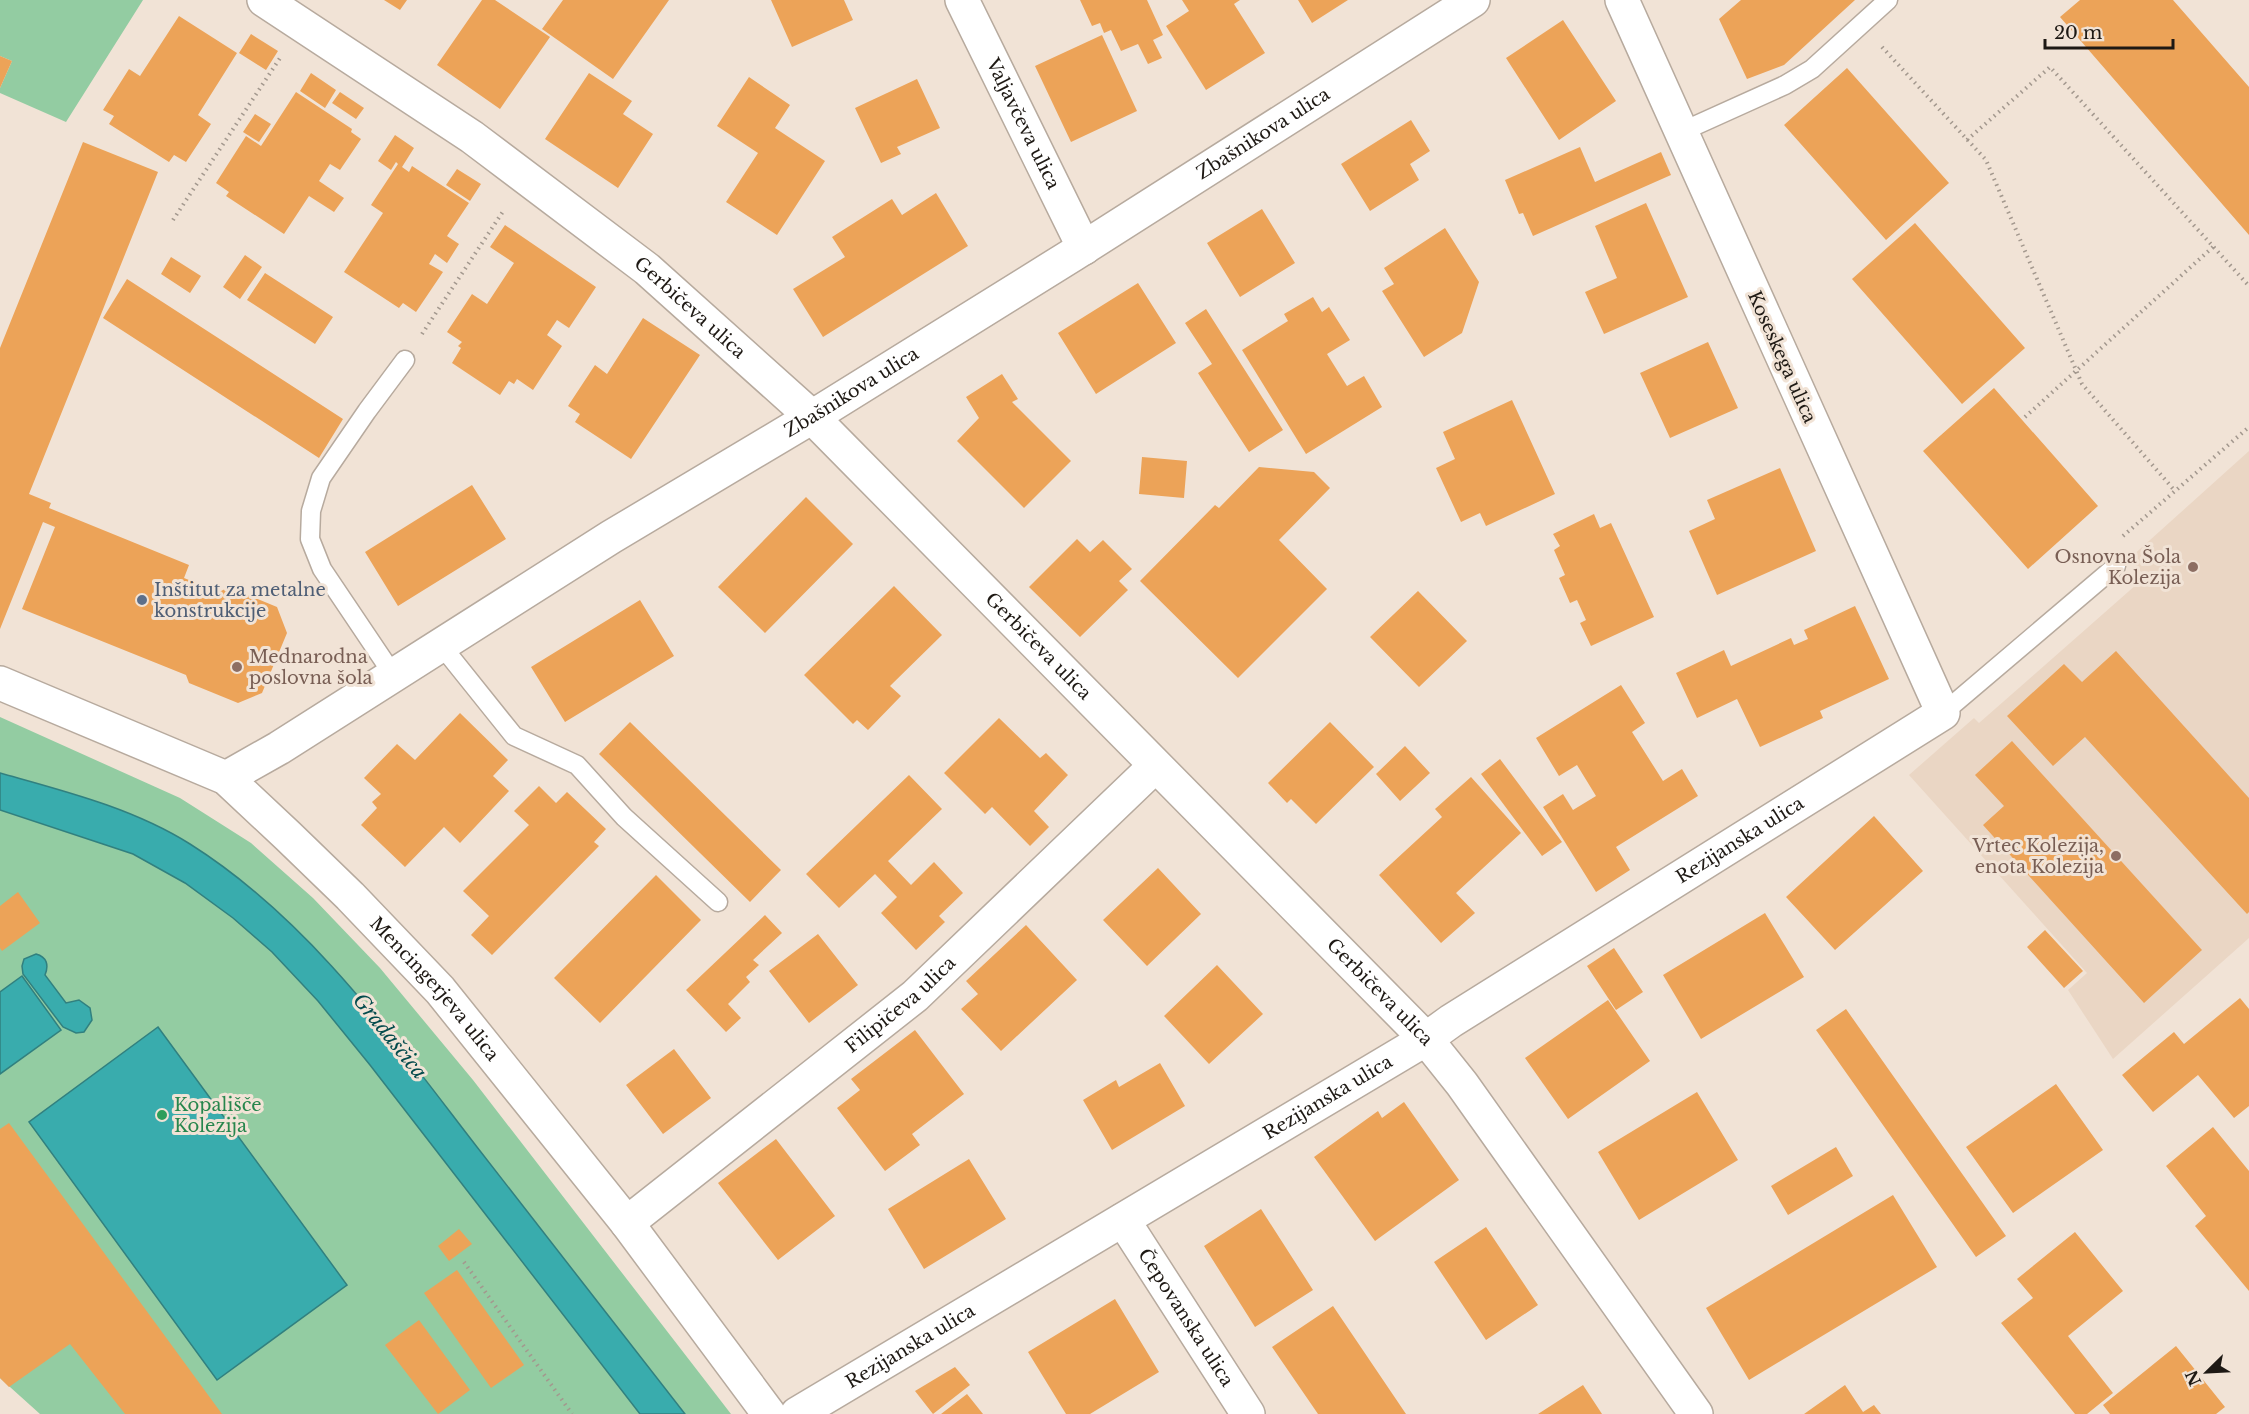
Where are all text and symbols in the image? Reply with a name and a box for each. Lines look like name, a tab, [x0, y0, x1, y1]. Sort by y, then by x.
scale bar	[2045, 12, 2172, 50]
text: 20 m	[2054, 22, 2102, 44]
street label: Valjavčeva ulica	[981, 54, 1064, 193]
street label: Zbašnikova ulica	[1192, 83, 1334, 184]
street label: Gerbičeva ulica	[630, 252, 750, 363]
street label: Koseskega ulica	[1743, 288, 1821, 426]
street label: Zbašnikova ulica	[780, 342, 923, 442]
place label: Osnovna Šola Kolezija	[2055, 545, 2181, 589]
marker: Osnovna Šola Kolezija	[2186, 560, 2200, 574]
place label: Inštitut za metalne konstrukcije	[154, 579, 326, 622]
street label: Gerbičeva ulica	[981, 588, 1096, 704]
marker: Inštitut za metalne konstrukcije	[135, 593, 149, 607]
place label: Mednarodna poslovna šola	[249, 646, 373, 689]
marker: Mednarodna poslovna šola	[230, 660, 244, 674]
street label: Rezijanska ulica	[1672, 792, 1808, 888]
place label: Vrtec Kolezija, enota Kolezija	[1971, 835, 2104, 878]
marker: Vrtec Kolezija, enota Kolezija	[2109, 849, 2123, 863]
street label: Mencingerjeva ulica	[365, 912, 504, 1065]
street label: Gerbičeva ulica	[1322, 934, 1437, 1050]
street label: Filipičeva ulica	[841, 952, 960, 1058]
water label: Gradaščica	[348, 988, 432, 1084]
street label: Rezijanska ulica	[1259, 1051, 1396, 1144]
place label: Kopališče Kolezija	[174, 1094, 262, 1137]
marker: Kopališče Kolezija	[155, 1108, 169, 1122]
street label: Čepovanska ulica	[1133, 1244, 1238, 1391]
street label: Rezijanska ulica	[842, 1299, 979, 1393]
north arrow	[2177, 1342, 2237, 1402]
text: N	[2181, 1367, 2205, 1389]

